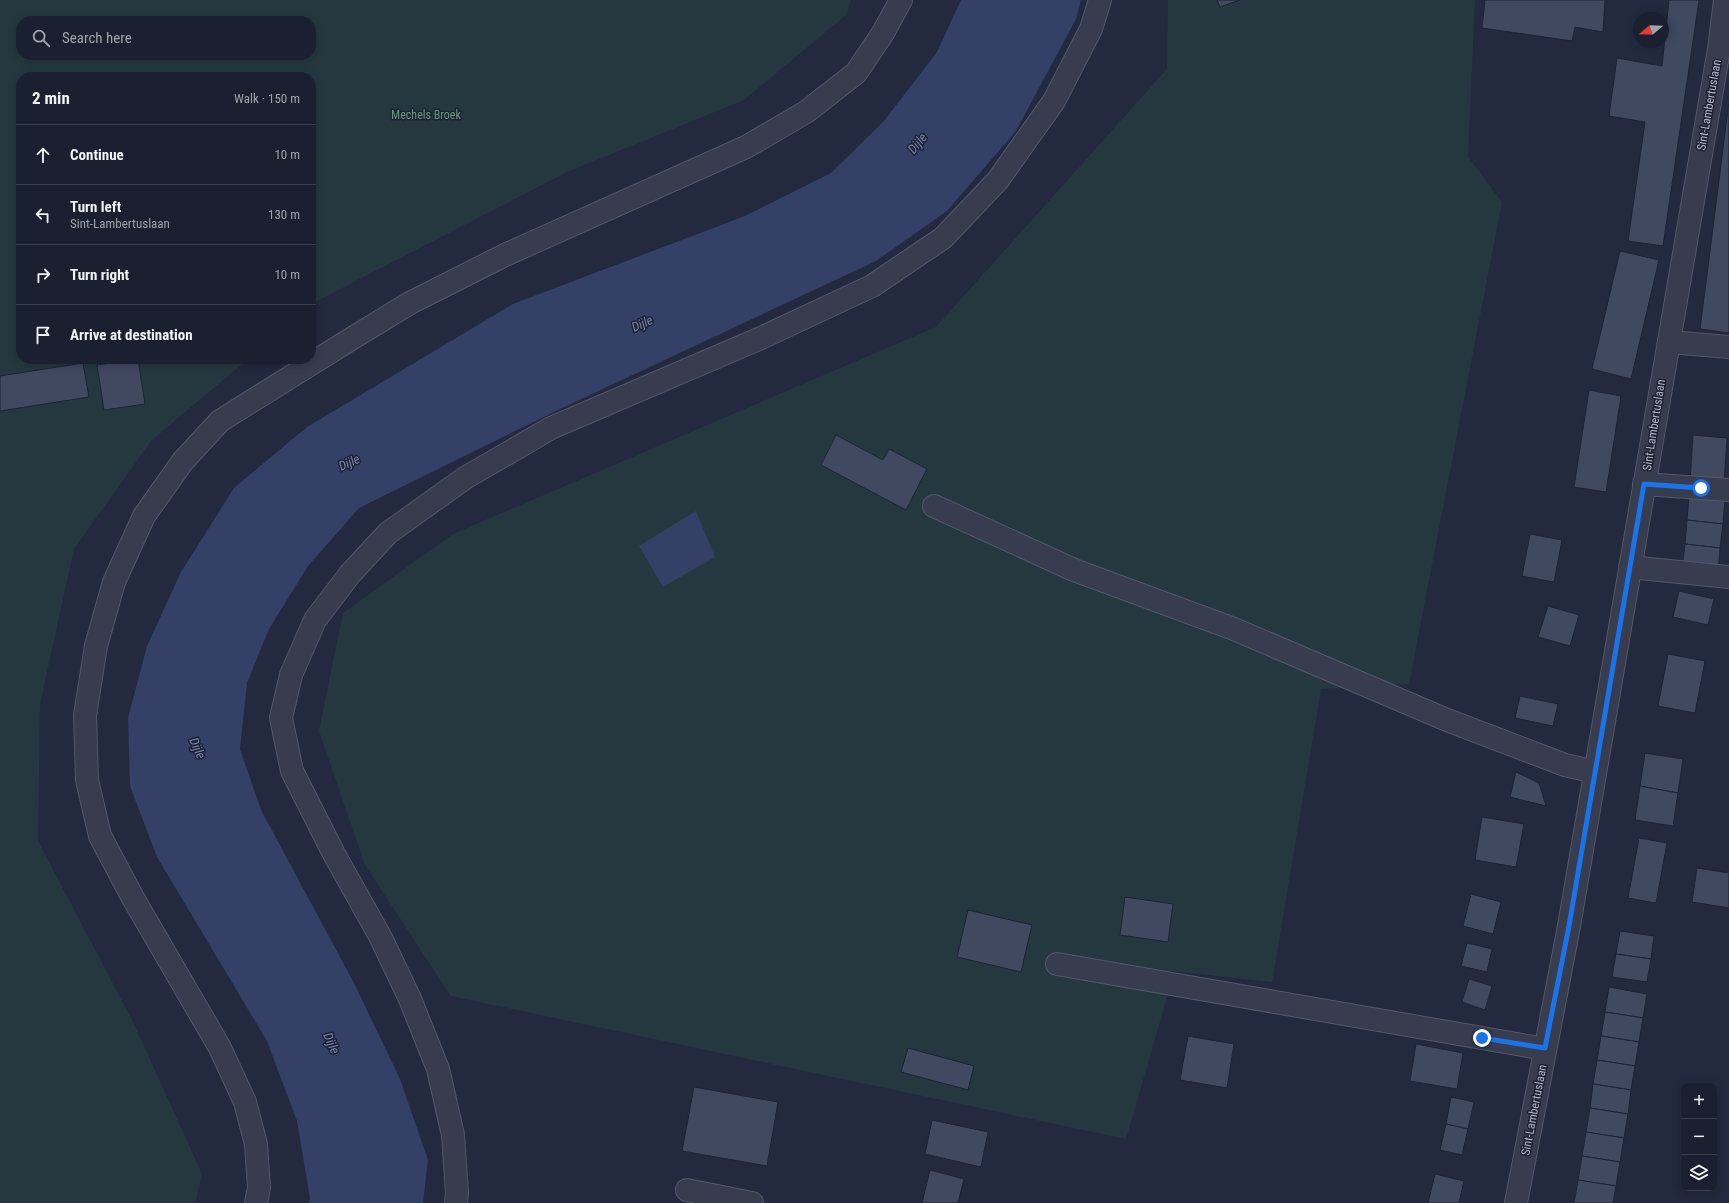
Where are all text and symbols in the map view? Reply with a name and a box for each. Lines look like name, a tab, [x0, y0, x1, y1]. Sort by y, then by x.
north arrow	[1633, 12, 1669, 48]
search box	[16, 16, 316, 60]
icon: search	[30, 27, 52, 49]
text: Search here	[62, 29, 132, 47]
street label: Sint-Lambertuslaan	[1694, 58, 1724, 152]
text: 2 min	[32, 88, 70, 108]
text: Walk · 150 m	[234, 91, 300, 106]
park label: Mechels Broek	[391, 108, 461, 122]
water label: Dijle	[905, 130, 930, 156]
icon: ahead	[32, 144, 54, 166]
text: Continue	[70, 146, 124, 164]
text: 10 m	[274, 147, 300, 162]
text: Turn left	[70, 198, 121, 216]
icon: left	[32, 204, 54, 226]
text: 130 m	[268, 207, 300, 222]
text: Sint-Lambertuslaan	[70, 216, 170, 231]
icon: right	[32, 264, 54, 286]
text: Turn right	[70, 266, 129, 284]
text: 10 m	[274, 267, 300, 282]
water label: Dijle	[629, 312, 655, 335]
icon: arrive	[32, 324, 54, 346]
text: Arrive at destination	[70, 326, 193, 344]
street label: Sint-Lambertuslaan	[1640, 378, 1668, 472]
water label: Dijle	[336, 451, 362, 474]
route start	[1692, 479, 1710, 497]
water label: Dijle	[186, 735, 209, 761]
route end	[1473, 1029, 1491, 1047]
water label: Dijle	[320, 1030, 343, 1056]
street label: Sint-Lambertuslaan	[1518, 1063, 1550, 1157]
map controls	[1681, 1083, 1717, 1191]
button: +	[1681, 1083, 1717, 1119]
button: −	[1681, 1119, 1717, 1155]
button: layers	[1681, 1155, 1717, 1191]

